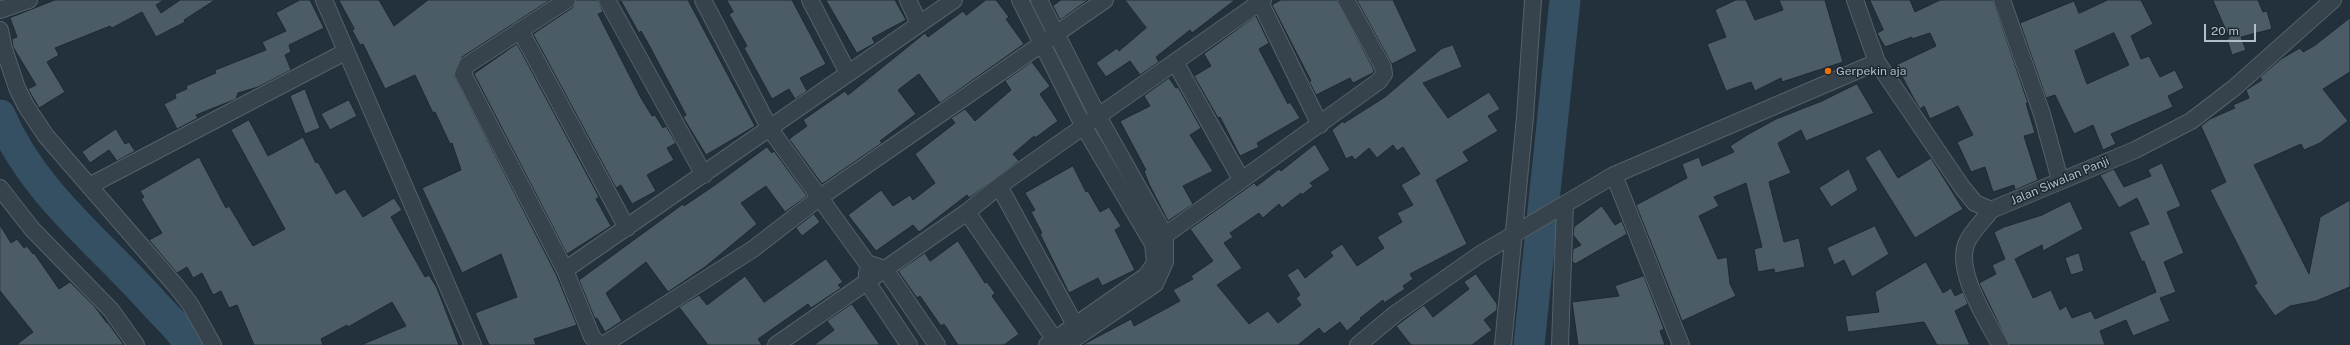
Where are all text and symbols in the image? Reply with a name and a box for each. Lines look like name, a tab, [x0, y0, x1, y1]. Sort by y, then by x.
scale bar	[2206, 16, 2258, 42]
text: 20 m	[2211, 24, 2239, 38]
place label: Gerpekin aja	[1836, 64, 1906, 78]
marker: Gerpekin aja	[1823, 66, 1833, 76]
street label: Jalan Siwalan Panji	[2009, 154, 2111, 208]

